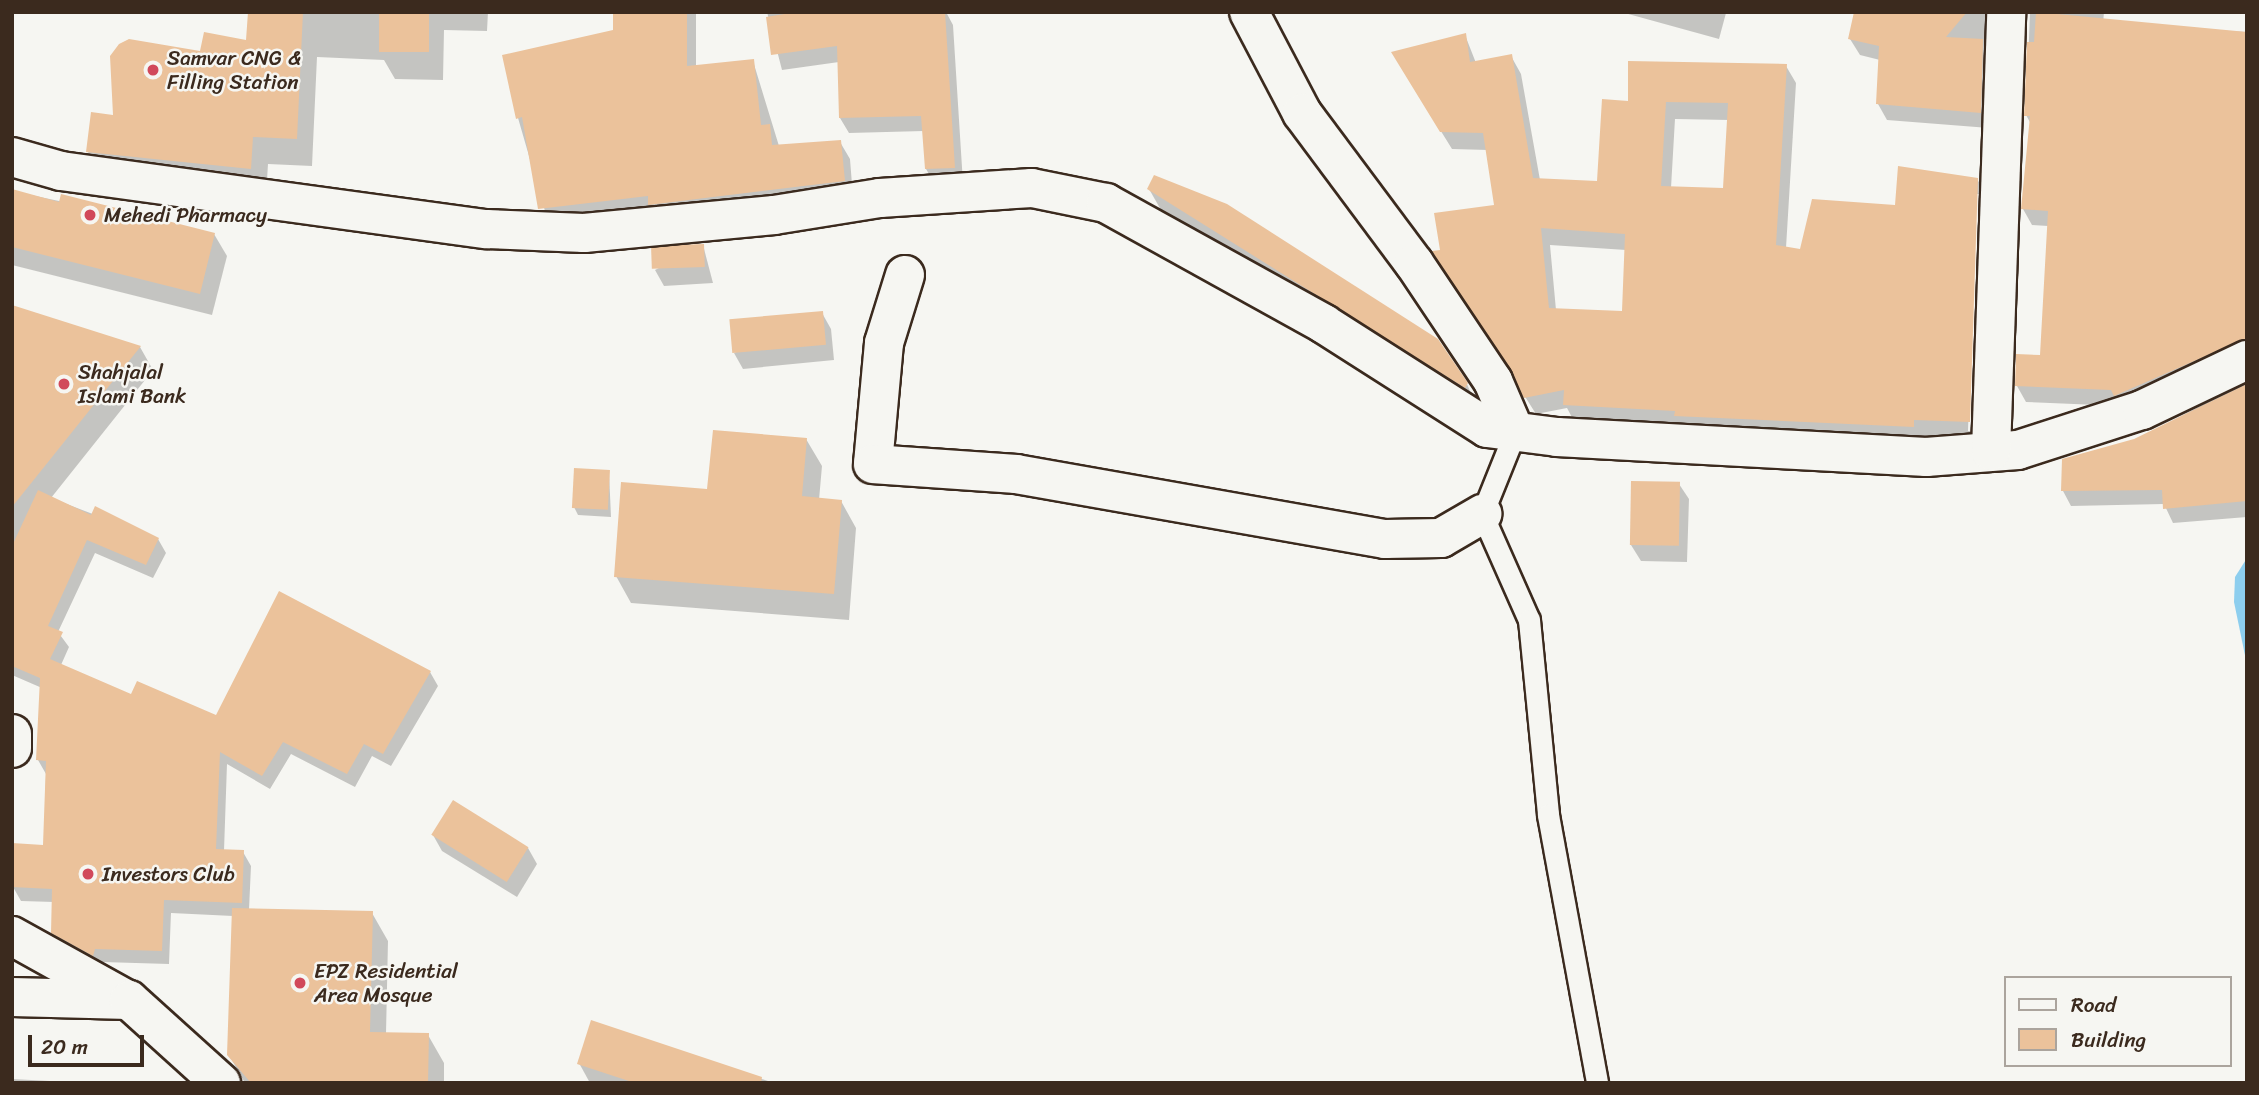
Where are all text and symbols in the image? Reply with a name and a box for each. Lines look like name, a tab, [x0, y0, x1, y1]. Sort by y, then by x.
place label: Samvar CNG & Filling Station	[167, 45, 301, 95]
marker: Samvar CNG & Filling Station	[145, 62, 161, 78]
place label: Mehedi Pharmacy	[104, 202, 267, 228]
marker: Mehedi Pharmacy	[82, 207, 98, 223]
place label: Shahjalal Islami Bank	[78, 359, 186, 409]
marker: Shahjalal Islami Bank	[56, 376, 72, 392]
place label: Investors Club	[102, 861, 235, 887]
marker: Investors Club	[80, 866, 96, 882]
place label: EPZ Residential Area Mosque	[314, 958, 458, 1008]
marker: EPZ Residential Area Mosque	[292, 975, 308, 991]
legend	[2004, 976, 2231, 1067]
text: Road	[2071, 986, 2116, 1024]
scale bar	[32, 1021, 147, 1066]
text: Building	[2071, 1021, 2146, 1059]
text: 20 m	[41, 1028, 88, 1066]

